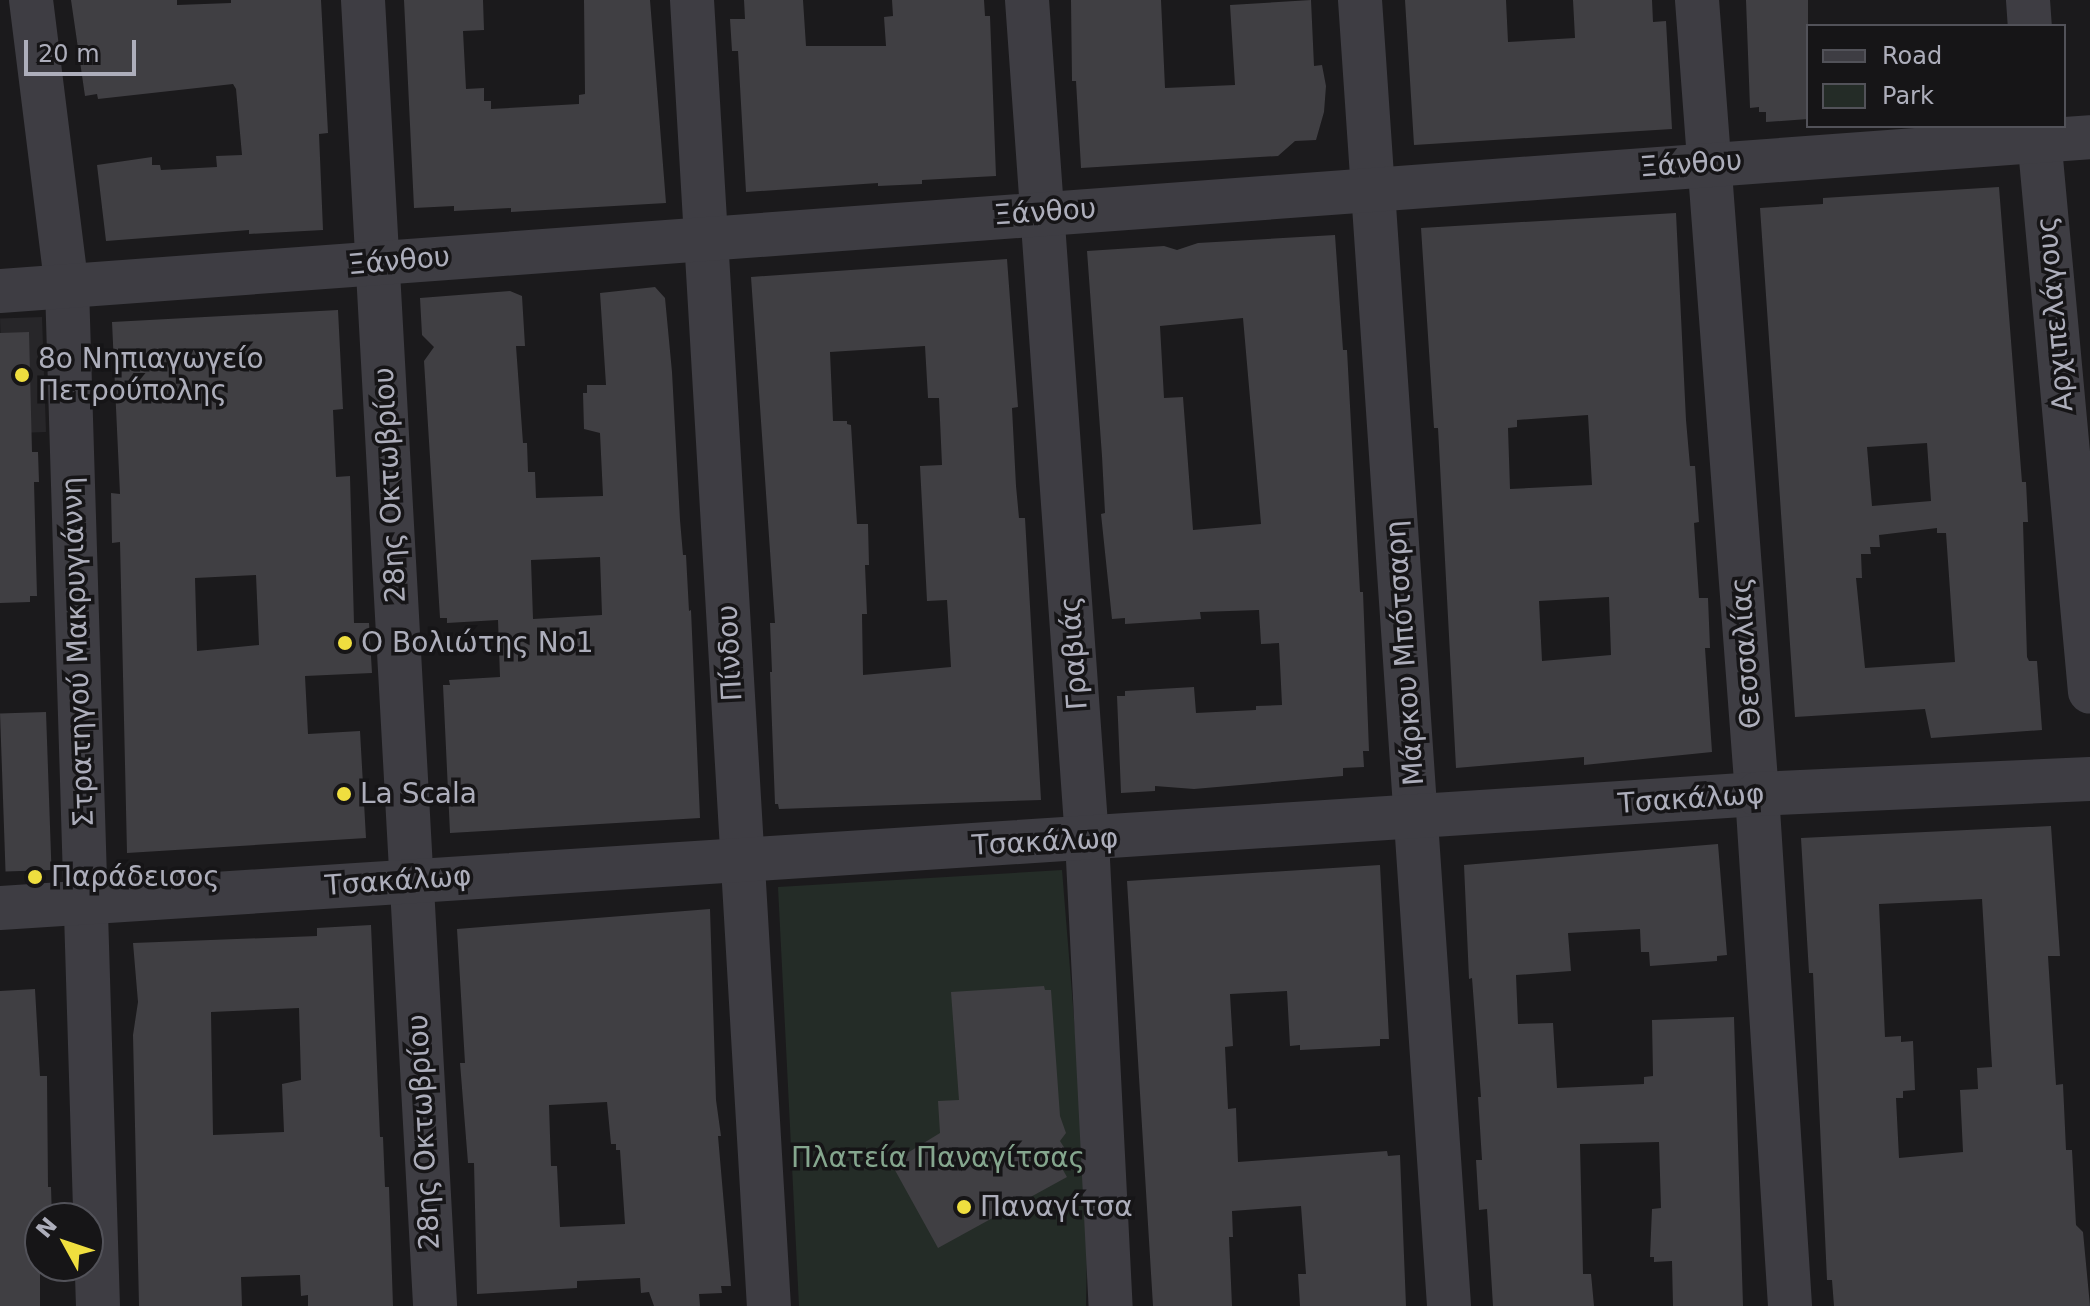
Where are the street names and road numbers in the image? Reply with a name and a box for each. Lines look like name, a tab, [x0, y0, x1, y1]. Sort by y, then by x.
street label: Ξάνθου	[1639, 144, 1743, 184]
street label: Ξάνθου	[993, 192, 1097, 232]
street label: Αρχιπελάγους	[2030, 215, 2080, 413]
street label: Ξάνθου	[347, 240, 451, 282]
street label: 28ης Οκτωβρίου	[367, 366, 413, 604]
street label: Στρατηγού Μακρυγιάννη	[55, 476, 101, 828]
street label: Μάρκου Μπότσαρη	[1379, 519, 1431, 787]
street label: Θεσσαλίας	[1724, 576, 1768, 730]
street label: Γραβιάς	[1053, 595, 1095, 711]
street label: Πίνδου	[711, 604, 749, 702]
street label: Τσακάλωφ	[1617, 777, 1765, 821]
street label: Τσακάλωφ	[971, 821, 1119, 863]
street label: Τσακάλωφ	[324, 859, 472, 903]
street label: 28ης Οκτωβρίου	[401, 1013, 447, 1251]

